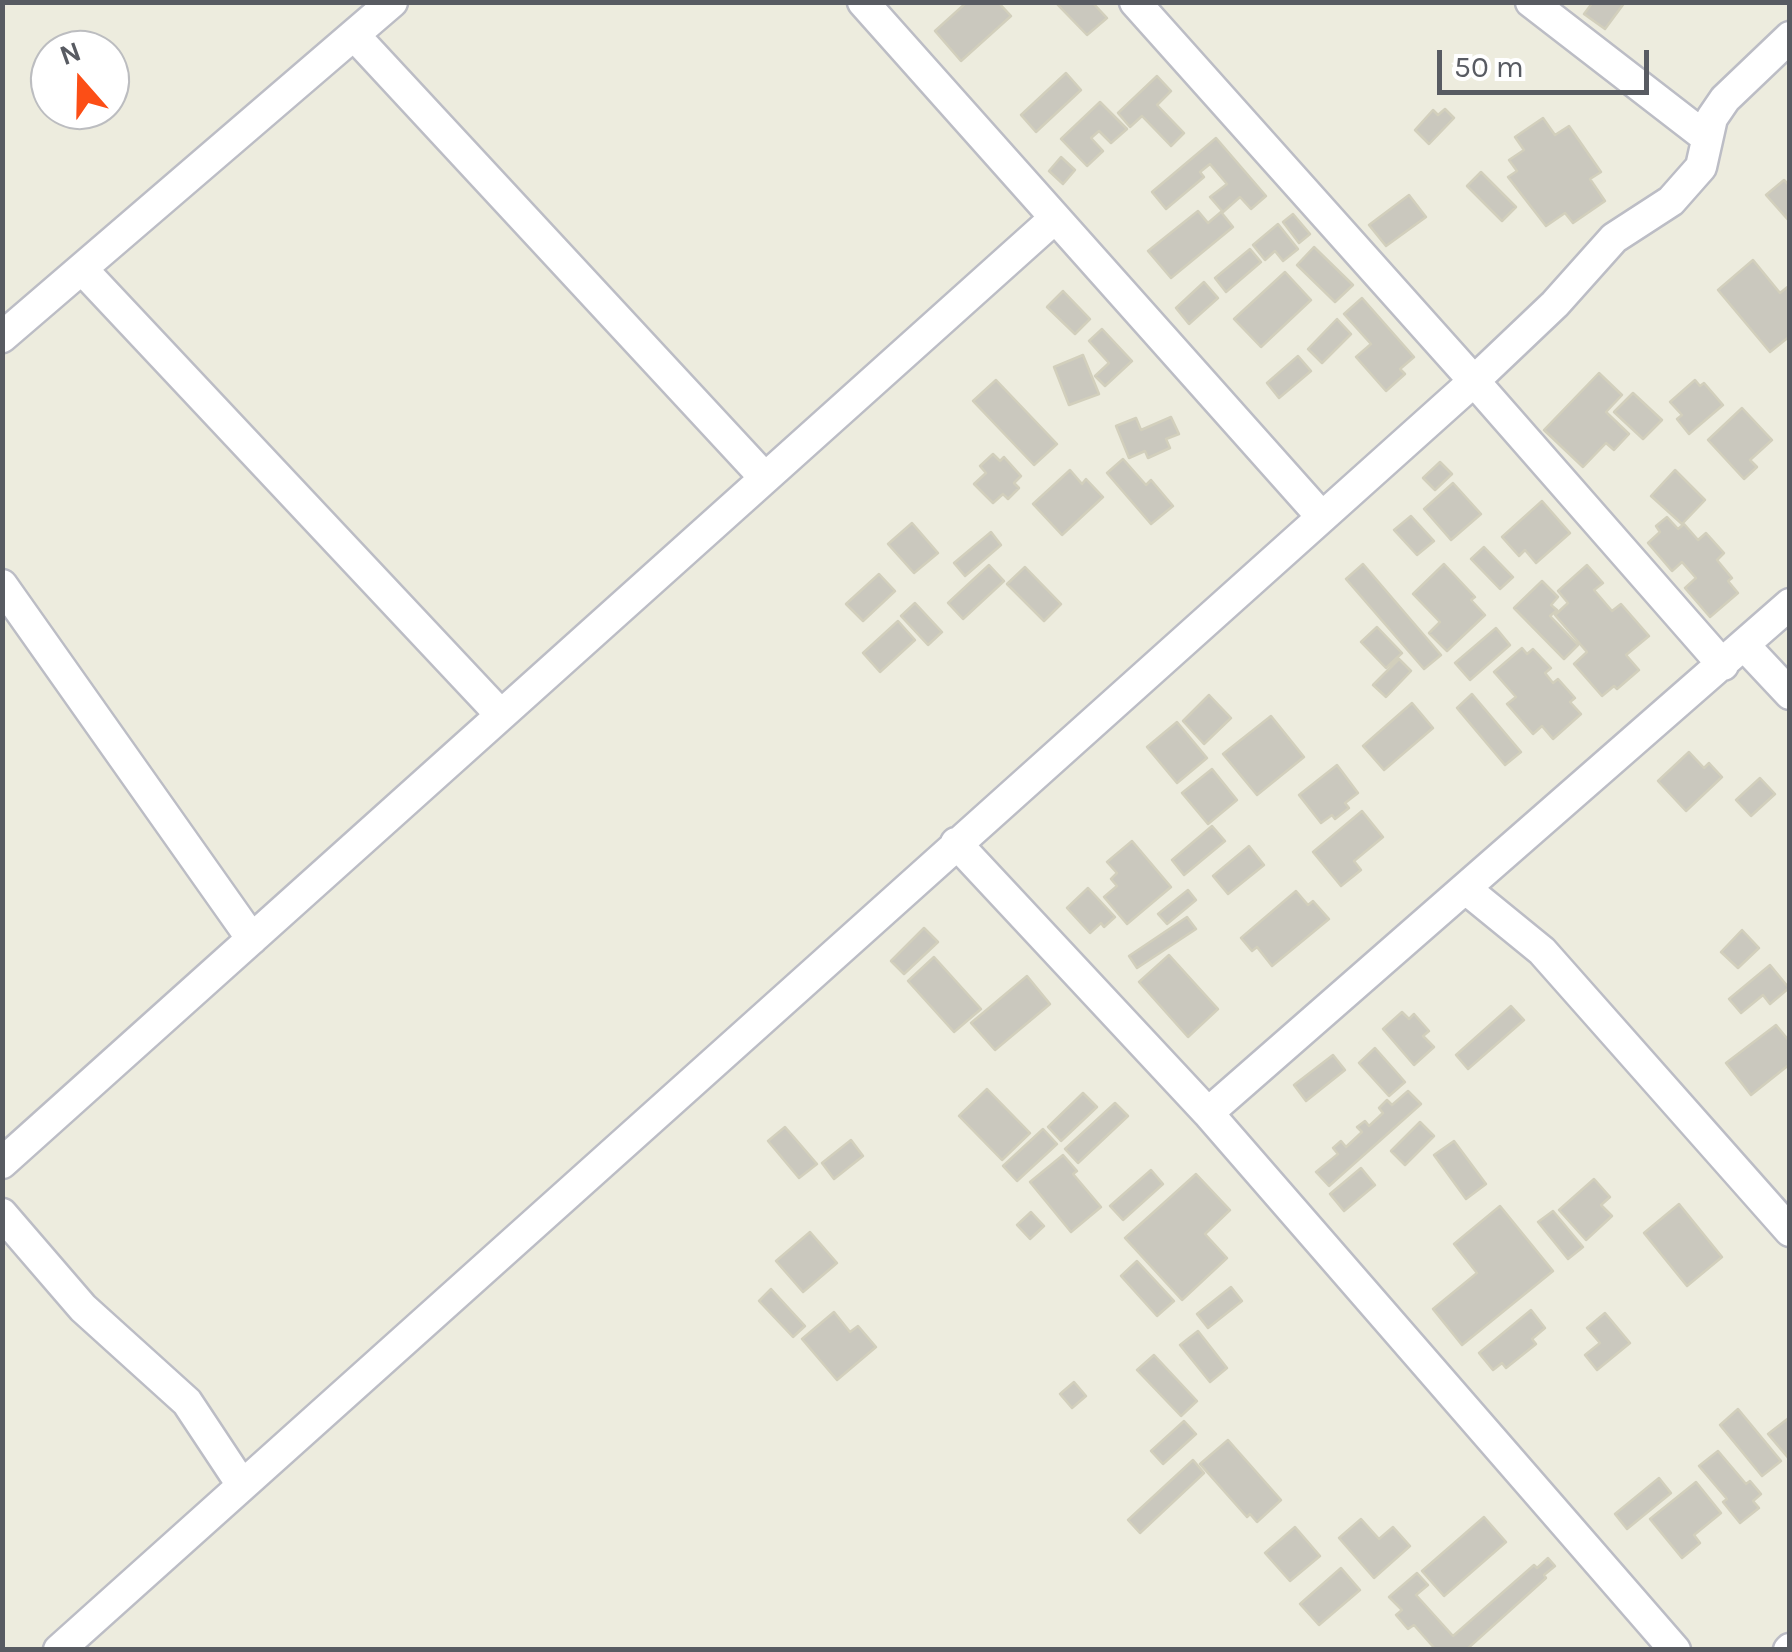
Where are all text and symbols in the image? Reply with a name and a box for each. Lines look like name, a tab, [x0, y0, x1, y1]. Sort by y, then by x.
north arrow	[30, 30, 130, 130]
scale bar	[1442, 30, 1654, 92]
text: N	[55, 34, 85, 72]
text: 50 m	[1454, 49, 1524, 85]

